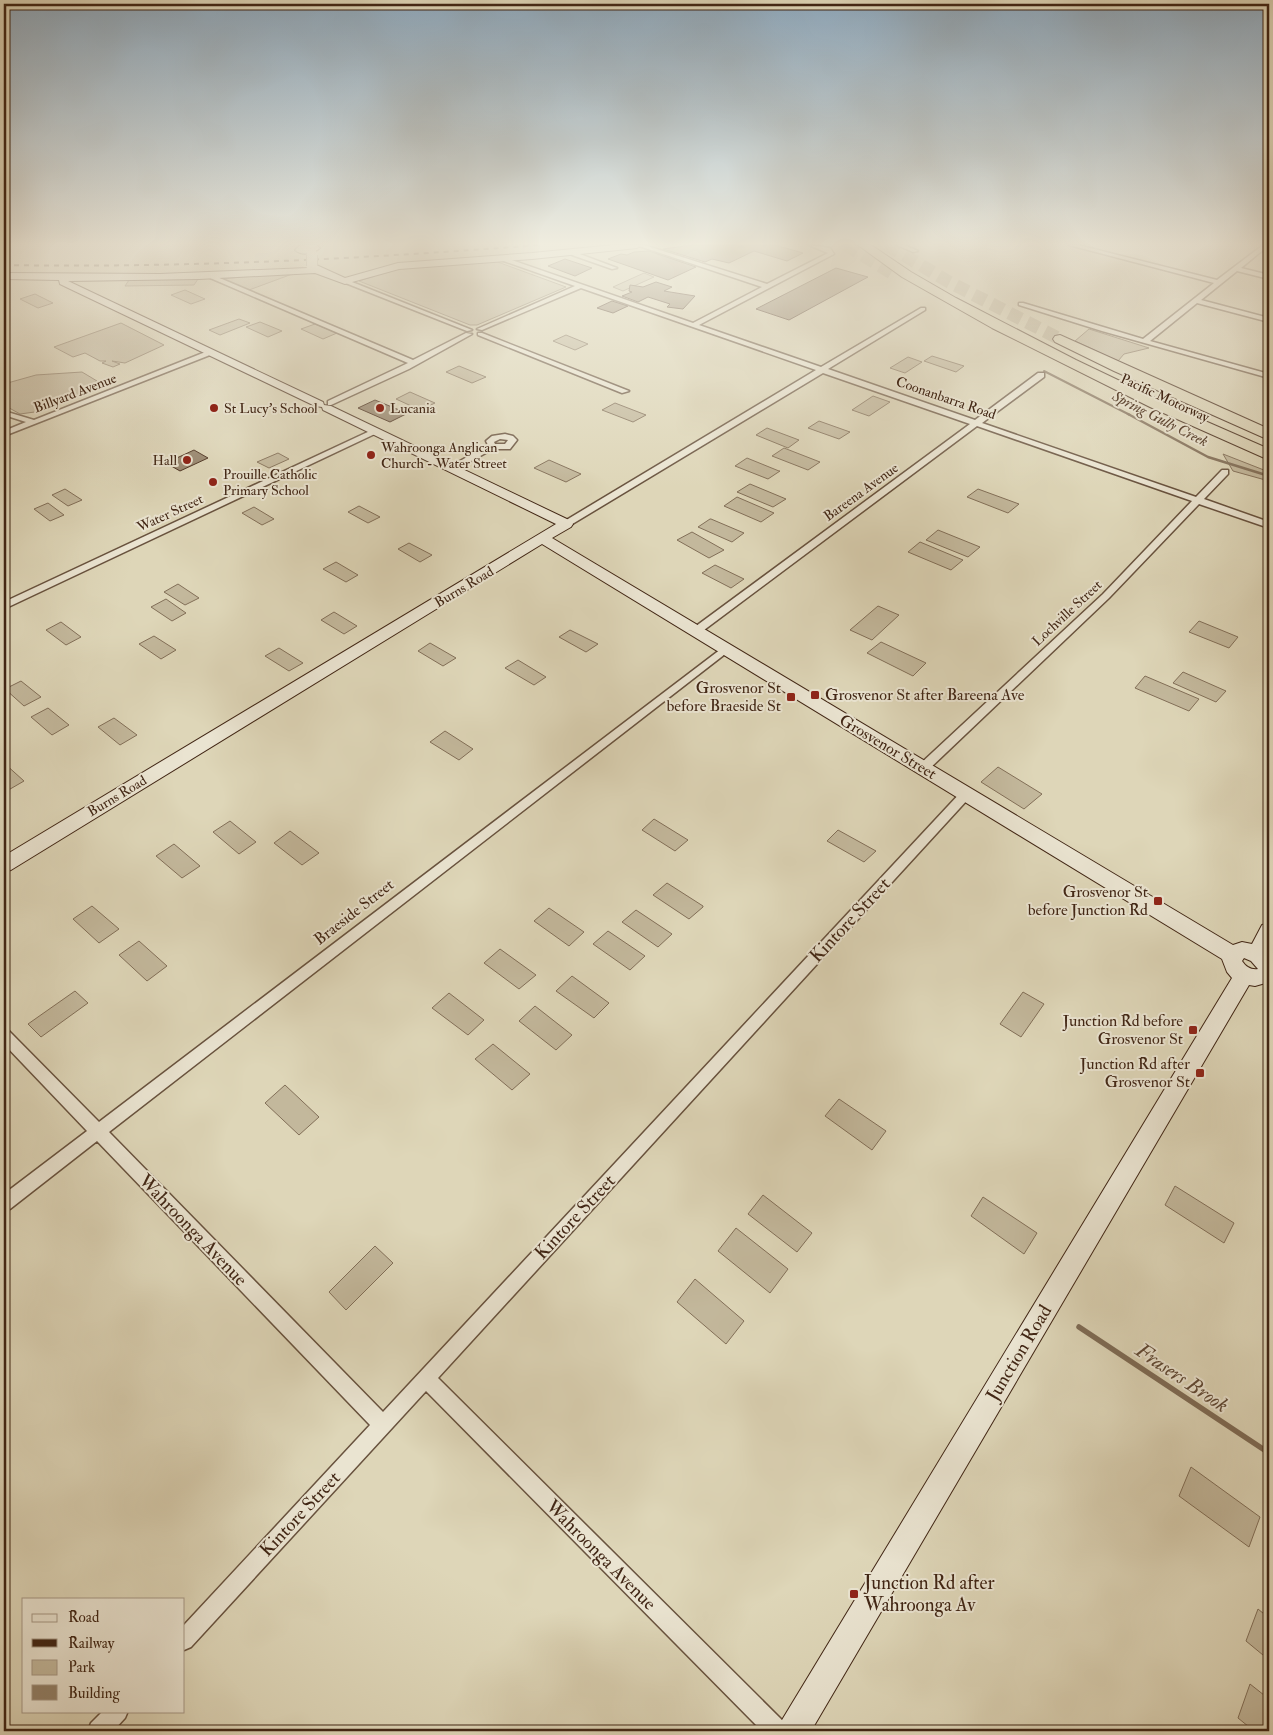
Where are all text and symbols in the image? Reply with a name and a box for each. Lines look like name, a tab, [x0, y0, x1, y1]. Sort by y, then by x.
street label: Billyard Avenue	[31, 369, 119, 418]
street label: Pacific Motorway	[1117, 370, 1213, 427]
street label: Coonanbarra Road	[894, 373, 998, 423]
water label: Spring Gully Creek	[1108, 386, 1211, 451]
place label: St Lucy's School	[224, 400, 318, 418]
place label: Lucania	[390, 400, 436, 417]
marker: St Lucy's School	[208, 402, 220, 414]
marker: Lucania	[374, 402, 386, 414]
place label: Wahroonga Anglican Church - Water Street	[380, 439, 507, 472]
marker: Wahroonga Anglican Church - Water Street	[365, 449, 377, 461]
place label: Hall	[153, 452, 177, 469]
marker: Hall	[181, 454, 193, 466]
street label: Bareena Avenue	[820, 459, 902, 525]
place label: Prouille Catholic Primary School	[223, 466, 318, 500]
marker: Prouille Catholic Primary School	[207, 476, 219, 488]
street label: Water Street	[133, 490, 206, 536]
street label: Burns Road	[431, 563, 497, 611]
street label: Lochville Street	[1029, 576, 1106, 650]
place label: Grosvenor St before Braeside St	[666, 678, 781, 716]
place label: Grosvenor St after Bareena Ave	[825, 685, 1025, 705]
marker: Grosvenor St after Bareena Ave	[809, 689, 821, 701]
marker: Grosvenor St before Braeside St	[785, 691, 797, 703]
street label: Grosvenor Street	[836, 710, 940, 784]
street label: Burns Road	[84, 772, 150, 820]
street label: Kintore Street	[804, 872, 896, 968]
street label: Braeside Street	[310, 875, 398, 949]
place label: Grosvenor St before Junction Rd	[1028, 882, 1148, 921]
marker: Grosvenor St before Junction Rd	[1152, 895, 1164, 907]
place label: Junction Rd before Grosvenor St	[1062, 1011, 1183, 1049]
marker: Junction Rd before Grosvenor St	[1187, 1024, 1199, 1036]
place label: Junction Rd after Grosvenor St	[1079, 1054, 1190, 1092]
marker: Junction Rd after Grosvenor St	[1194, 1067, 1206, 1079]
street label: Wahroonga Avenue	[133, 1168, 253, 1291]
street label: Kintore Street	[529, 1169, 621, 1265]
street label: Junction Road	[980, 1300, 1058, 1406]
water label: Frasers Brook	[1129, 1336, 1234, 1419]
street label: Kintore Street	[254, 1466, 346, 1562]
street label: Wahroonga Avenue	[540, 1494, 661, 1615]
place label: Junction Rd after Wahroonga Av	[863, 1571, 995, 1617]
marker: Junction Rd after Wahroonga Av	[848, 1588, 860, 1600]
legend	[22, 1598, 185, 1712]
text: Road	[68, 1608, 100, 1627]
text: Railway	[68, 1634, 115, 1653]
text: Park	[68, 1658, 95, 1677]
text: Building	[68, 1684, 120, 1703]

